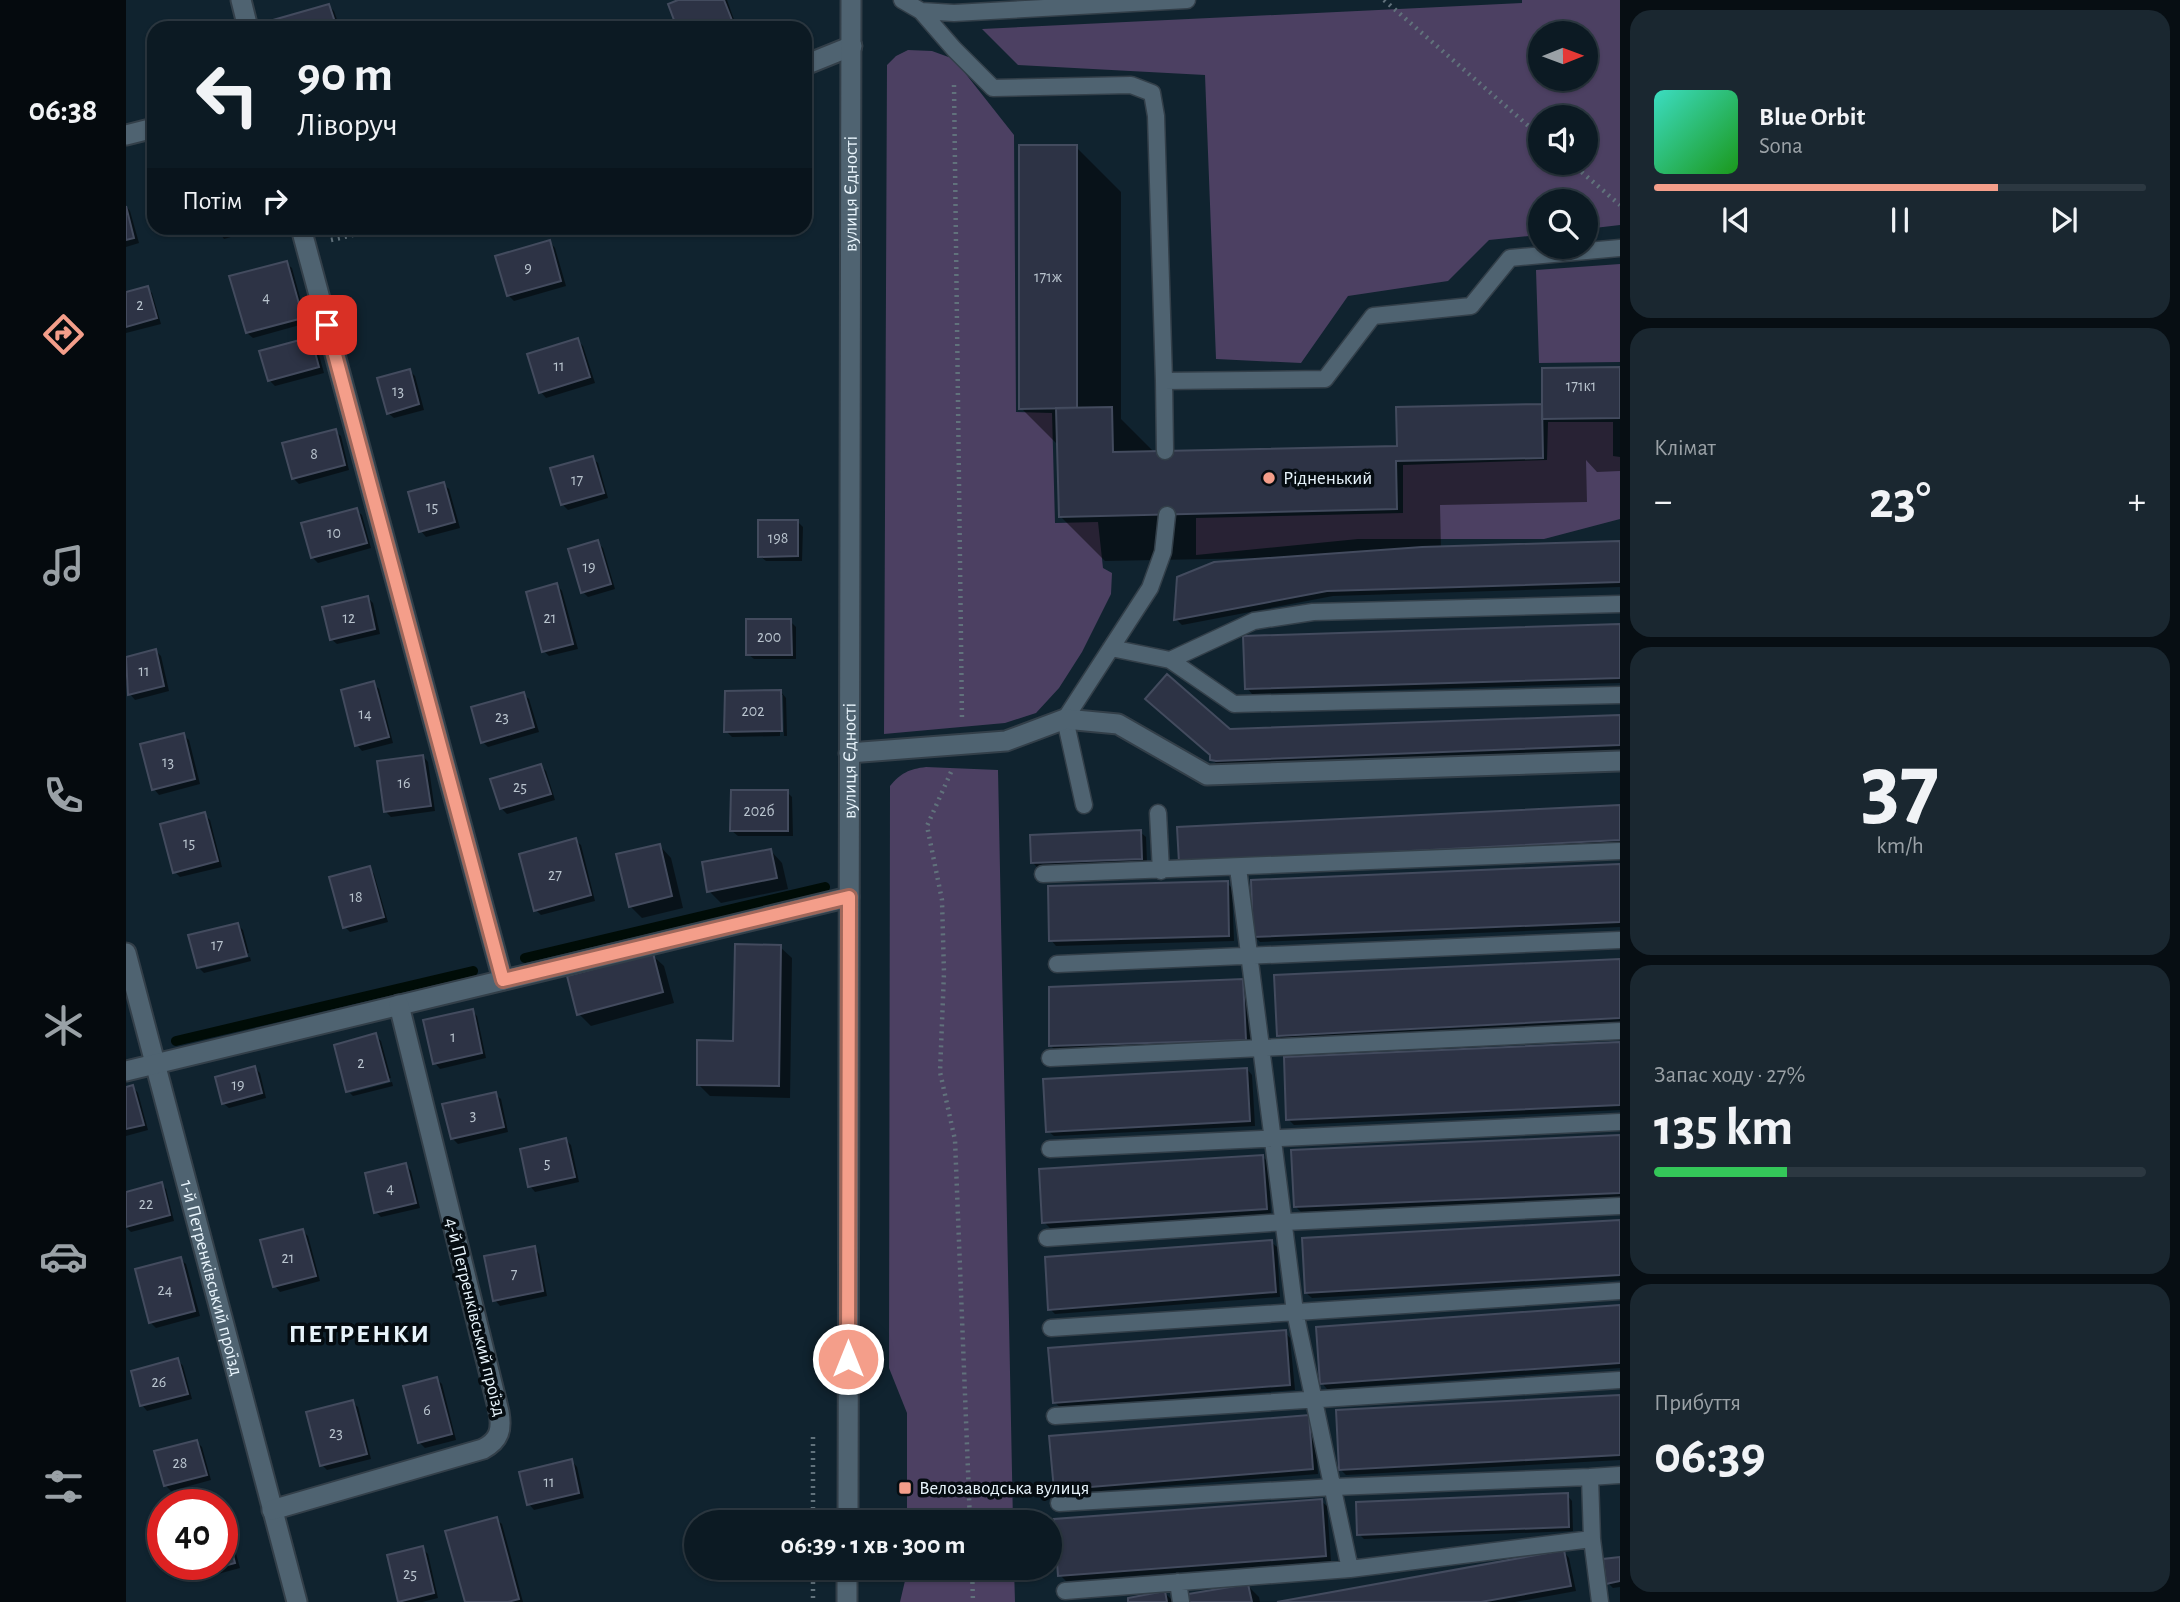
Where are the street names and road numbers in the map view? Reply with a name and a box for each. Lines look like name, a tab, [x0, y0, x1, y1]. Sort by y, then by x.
street label: вулиця Єдності	[841, 136, 860, 252]
street label: вулиця Єдності	[840, 703, 859, 819]
street label: 1-й Петренківський проїзд	[177, 1178, 246, 1378]
street label: 4-й Петренківський проїзд	[441, 1216, 509, 1418]

